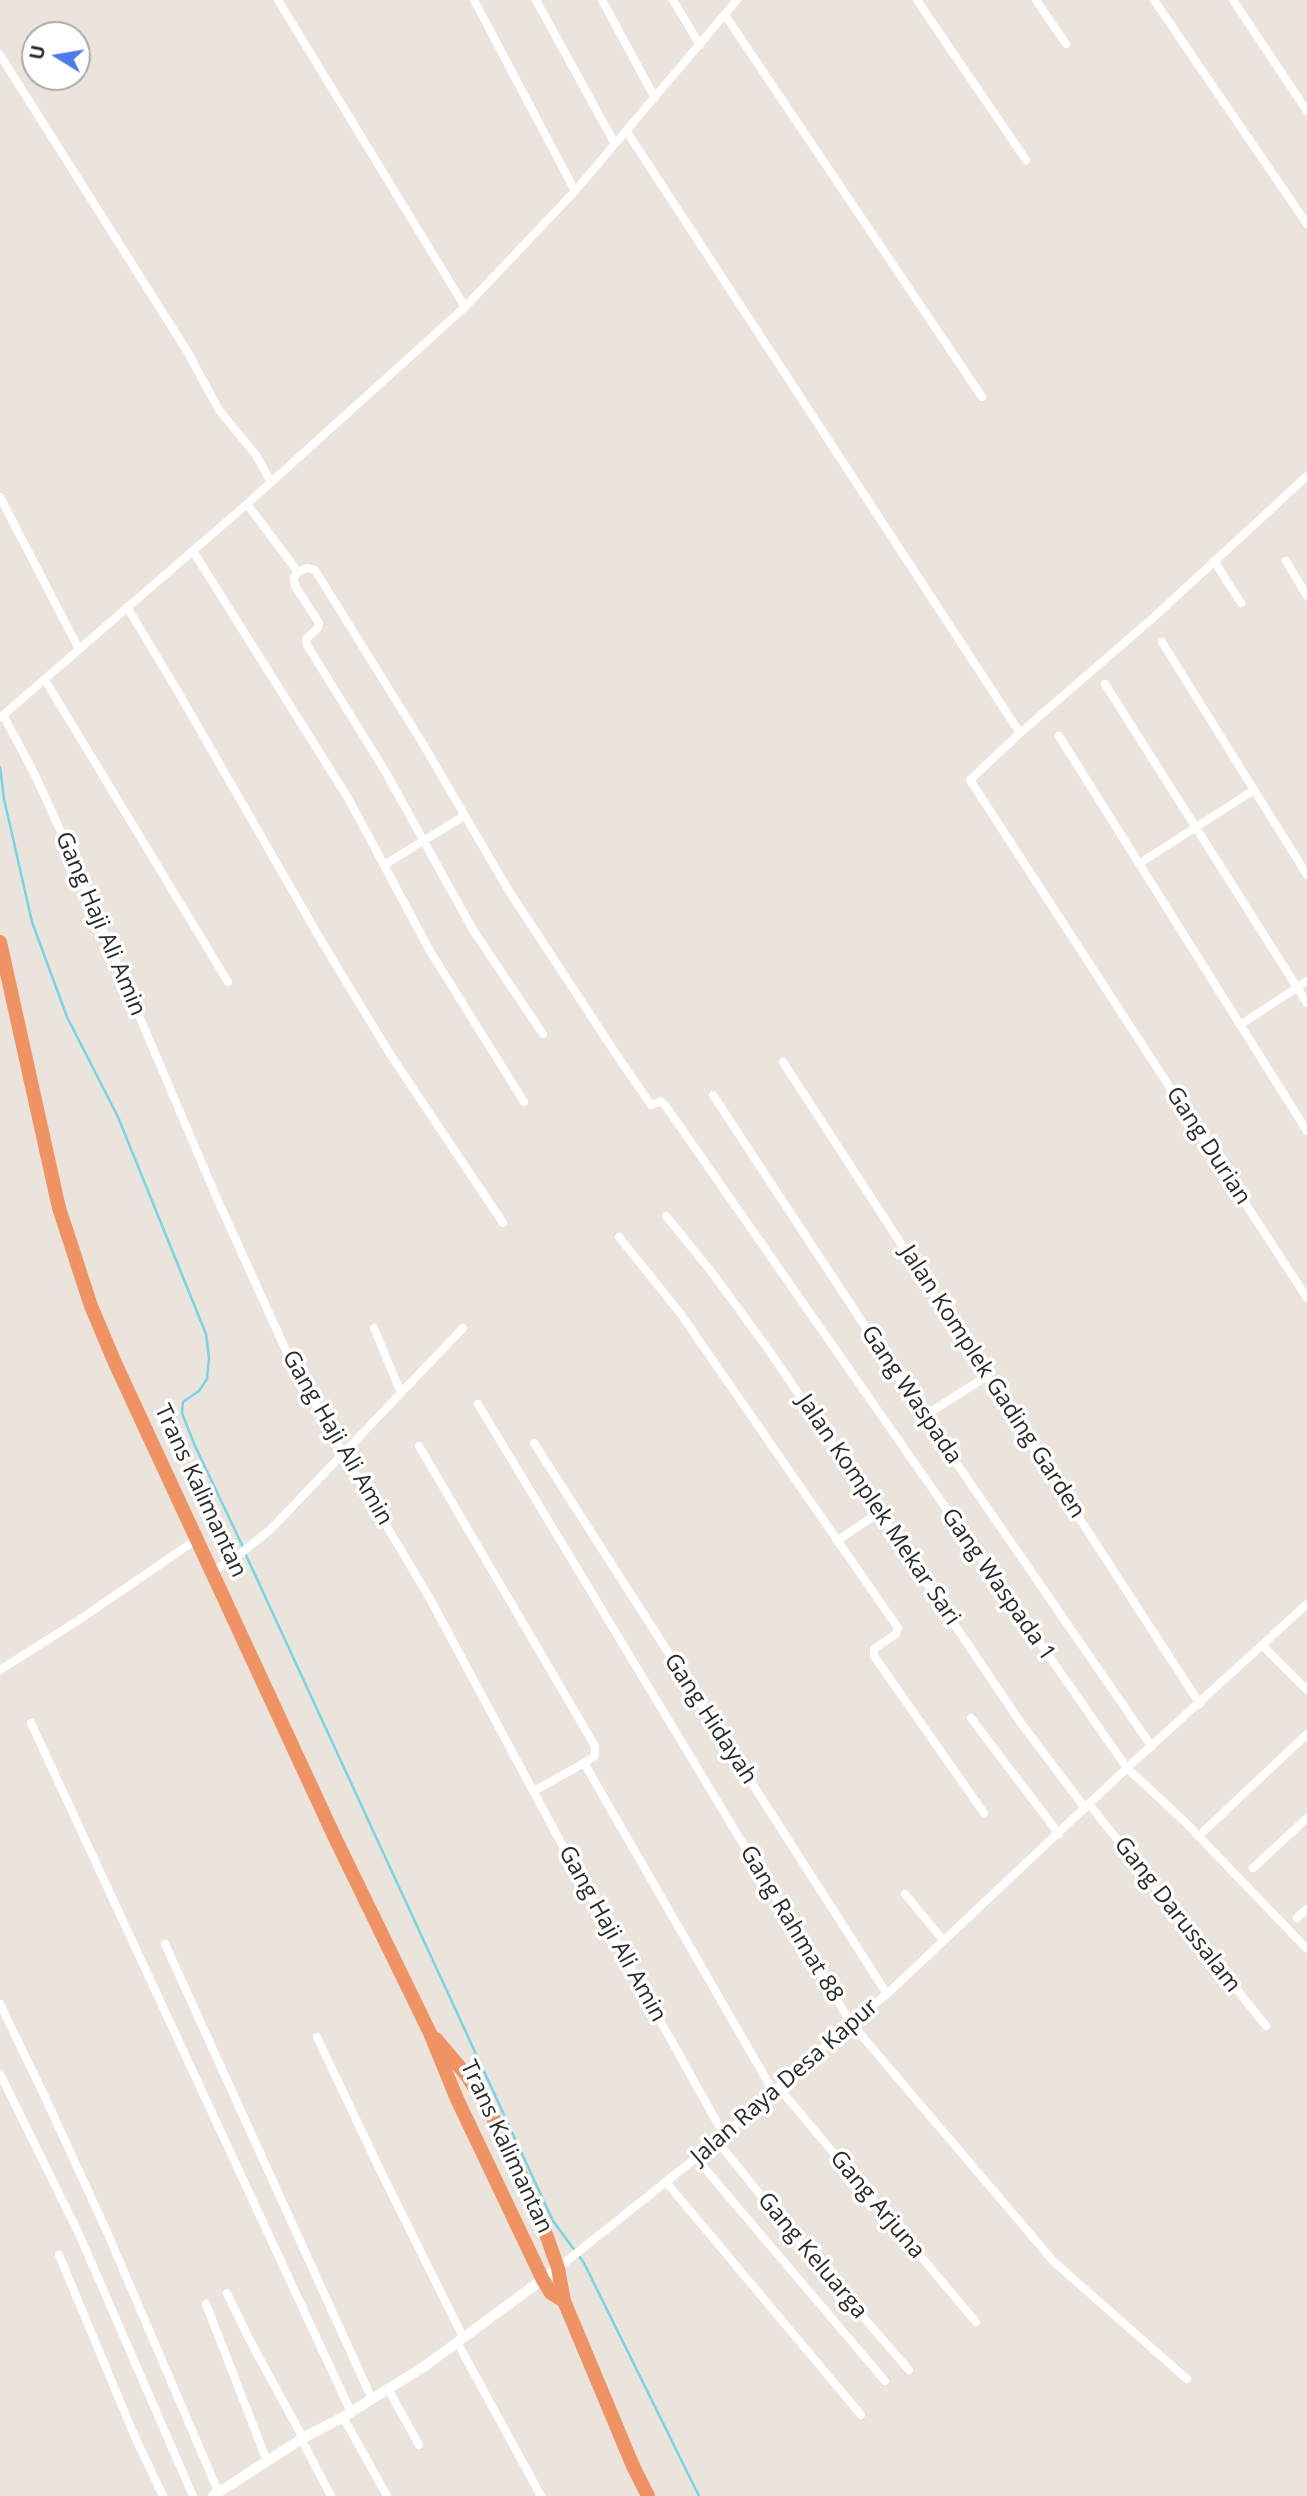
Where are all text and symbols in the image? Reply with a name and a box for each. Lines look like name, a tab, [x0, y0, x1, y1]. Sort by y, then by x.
north arrow	[21, 21, 91, 91]
text: U	[23, 43, 51, 62]
street label: Gang Haji Ali Amin	[49, 828, 151, 1020]
street label: Gang Durian	[1160, 1082, 1256, 1210]
street label: Jalan Komplek Gading Garden	[893, 1240, 1091, 1524]
street label: Gang Waspada	[855, 1321, 967, 1469]
street label: Gang Haji Ali Amin	[276, 1346, 398, 1530]
street label: Jalan Komplek Mekar Sari	[790, 1389, 966, 1631]
street label: Trans Kalimantan	[148, 1400, 252, 1582]
street label: Gang Waspada 1	[935, 1503, 1061, 1667]
street label: Gang Hidayah	[658, 1649, 762, 1789]
street label: Gang Darussalam	[1108, 1832, 1246, 1998]
street label: Gang Haji Ali Amin	[552, 1841, 672, 2027]
street label: Gang Rahmat 88	[733, 1841, 849, 2007]
street label: Jalan Raya Desa Kapur	[686, 1993, 884, 2171]
street label: Trans Kalimantan	[454, 2056, 558, 2238]
street label: Gang Arjuna	[824, 2145, 930, 2265]
street label: Gang Keluarga	[751, 2187, 873, 2325]

